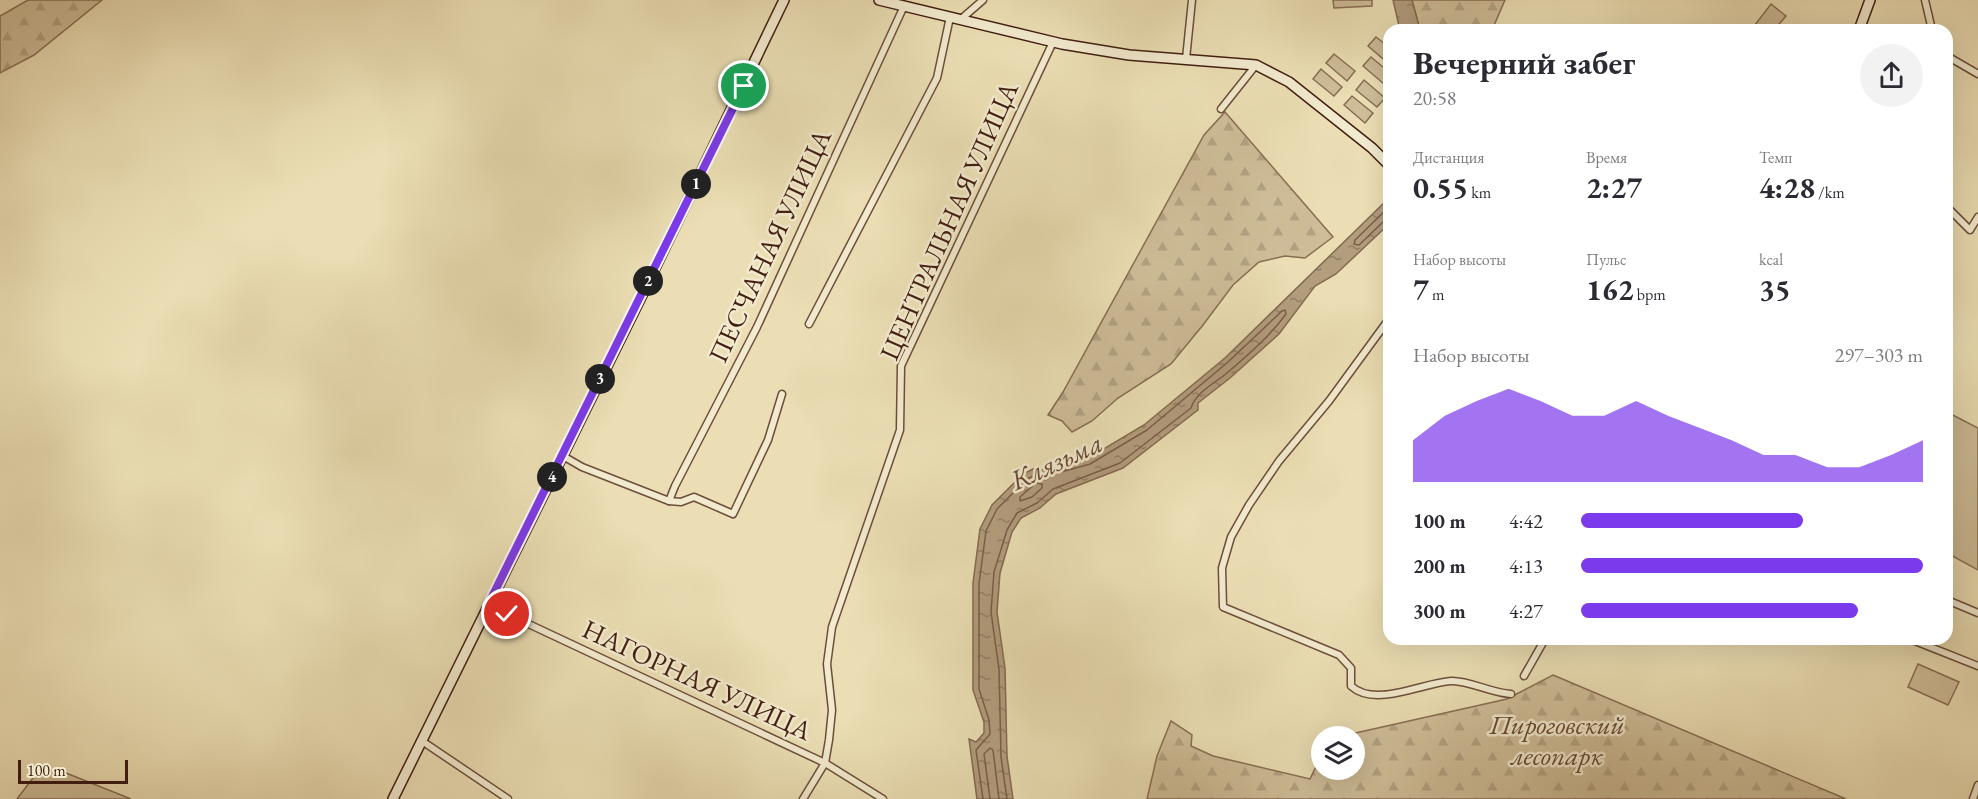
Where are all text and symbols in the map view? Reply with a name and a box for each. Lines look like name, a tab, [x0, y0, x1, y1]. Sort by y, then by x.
text: Вечерний забег	[1413, 41, 1635, 84]
button: share	[1860, 44, 1923, 107]
pin	[718, 60, 769, 111]
icon: arrive	[727, 69, 760, 102]
street label: ЦЕНТРАЛЬНАЯ УЛИЦА	[871, 76, 1026, 366]
text: 20:58	[1413, 85, 1456, 111]
street label: ПЕСЧАНАЯ УЛИЦА	[700, 123, 839, 368]
text: Дистанция	[1413, 147, 1484, 168]
text: Время	[1586, 147, 1627, 168]
text: Темп	[1759, 147, 1792, 168]
text: 0.55	[1413, 168, 1468, 207]
text: 2:27	[1586, 168, 1642, 207]
text: 4:28	[1759, 168, 1815, 207]
pin: 1	[681, 169, 711, 199]
text: 1	[692, 173, 700, 194]
text: km	[1468, 182, 1491, 203]
text: /km	[1815, 182, 1845, 203]
text: Набор высоты	[1413, 249, 1506, 270]
text: Пульс	[1586, 249, 1627, 270]
text: kcal	[1759, 249, 1783, 270]
pin: 2	[633, 266, 663, 296]
text: 2	[644, 270, 652, 291]
text: 7	[1413, 270, 1429, 309]
text: 162	[1586, 270, 1634, 309]
text: 35	[1759, 270, 1791, 309]
text: m	[1429, 284, 1445, 305]
text: bpm	[1634, 284, 1666, 305]
text: Набор высоты	[1413, 342, 1529, 368]
text: 297–303 m	[1835, 342, 1923, 368]
pin: 3	[585, 364, 615, 394]
text: 3	[596, 368, 604, 389]
water label: Клязьма	[1003, 424, 1108, 498]
pin: 4	[537, 462, 567, 492]
text: 4	[548, 466, 556, 487]
text: 100 m	[1413, 508, 1466, 534]
text: 4:42	[1509, 508, 1543, 534]
text: 200 m	[1413, 553, 1466, 579]
text: 4:13	[1509, 553, 1543, 579]
pin	[481, 588, 532, 639]
icon: check	[490, 597, 523, 630]
text: 300 m	[1413, 598, 1466, 624]
text: 4:27	[1509, 598, 1543, 624]
street label: НАГОРНАЯ УЛИЦА	[577, 611, 818, 748]
park label: Пироговский лесопарк	[1488, 707, 1625, 773]
map controls	[1311, 726, 1365, 780]
button: layers	[1311, 726, 1365, 780]
scale bar	[18, 757, 128, 784]
text: 100 m	[27, 760, 66, 781]

